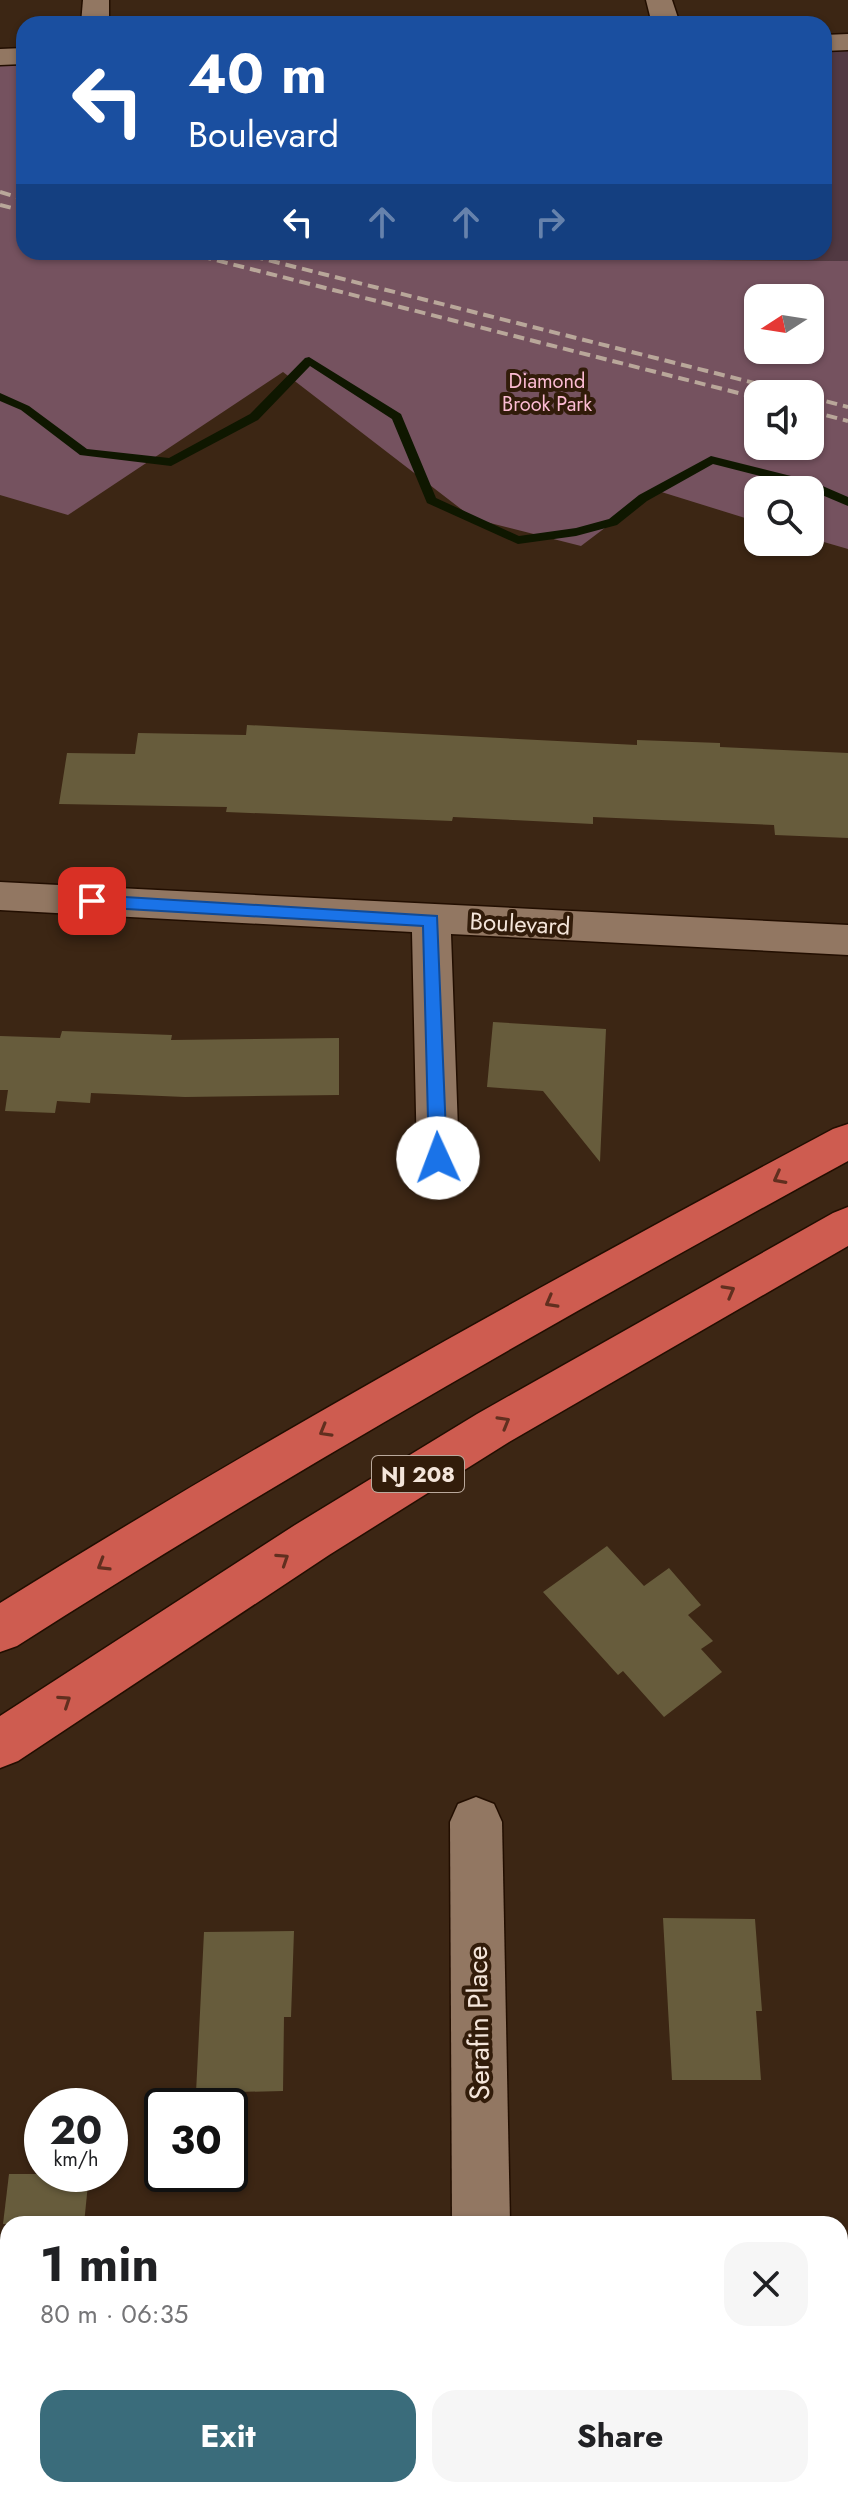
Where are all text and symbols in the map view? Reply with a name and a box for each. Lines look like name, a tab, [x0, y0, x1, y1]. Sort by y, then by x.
text: 40 m	[188, 33, 327, 114]
icon: left	[56, 48, 160, 152]
text: Boulevard	[188, 108, 339, 160]
icon: left	[276, 200, 320, 244]
icon: ahead	[360, 200, 404, 244]
icon: ahead	[444, 200, 488, 244]
icon: right	[528, 200, 572, 244]
north arrow	[744, 284, 824, 364]
map controls	[744, 284, 824, 556]
park label: Diamond Brook Park	[502, 367, 592, 419]
button: sound	[744, 380, 824, 460]
button: search	[744, 476, 824, 556]
pin	[58, 867, 126, 935]
icon: arrive	[70, 879, 114, 923]
street label: Boulevard	[469, 903, 571, 944]
position arrow	[396, 1116, 480, 1200]
one-way arrow	[773, 1168, 788, 1183]
one-way arrow	[720, 1286, 735, 1301]
one-way arrow	[545, 1292, 560, 1308]
one-way arrow	[495, 1416, 510, 1432]
one-way arrow	[320, 1421, 334, 1437]
road number: NJ 208	[372, 1456, 464, 1492]
one-way arrow	[274, 1554, 289, 1569]
one-way arrow	[97, 1555, 112, 1571]
one-way arrow	[56, 1695, 71, 1710]
street label: Serafin Place	[457, 1946, 500, 2100]
speed limit sign: 30	[144, 2088, 248, 2192]
text: 20	[50, 2101, 102, 2159]
text: km/h	[53, 2145, 99, 2174]
text: 1 min	[40, 2230, 159, 2299]
button: close	[724, 2242, 808, 2326]
text: 80 m · 06:35	[40, 2295, 189, 2333]
button: Exit	[40, 2390, 416, 2482]
button: Share	[432, 2390, 808, 2482]

